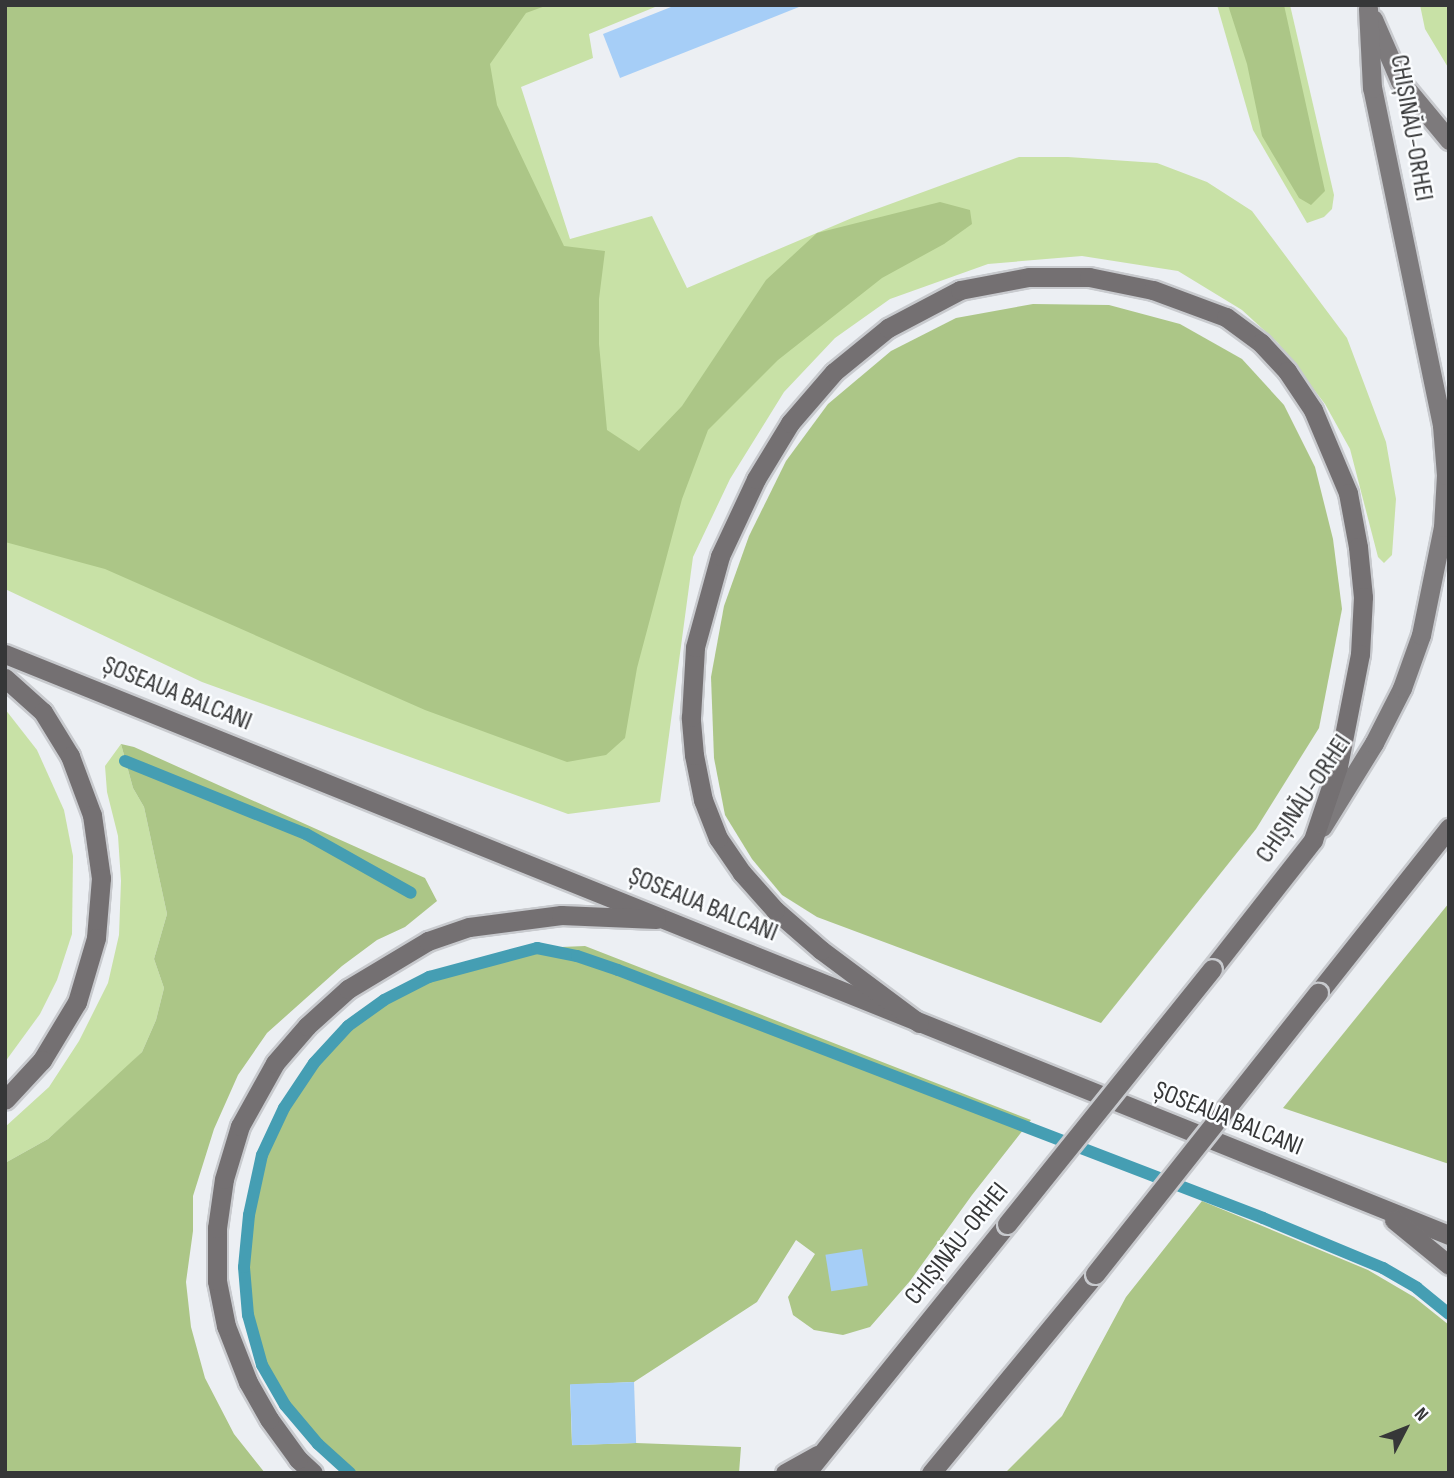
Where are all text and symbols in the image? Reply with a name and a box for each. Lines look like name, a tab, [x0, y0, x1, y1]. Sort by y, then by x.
street label: CHIȘINĂU-ORHEI	[1383, 52, 1439, 204]
street label: ȘOSEAUA BALCANI	[98, 650, 256, 738]
street label: CHIȘINĂU-ORHEI	[1250, 729, 1358, 869]
street label: ȘOSEAUA BALCANI	[624, 861, 782, 949]
street label: ȘOSEAUA BALCANI	[1149, 1075, 1307, 1163]
street label: CHIȘINĂU-ORHEI	[898, 1177, 1016, 1311]
north arrow	[1370, 1394, 1440, 1464]
text: N	[1409, 1403, 1433, 1426]

